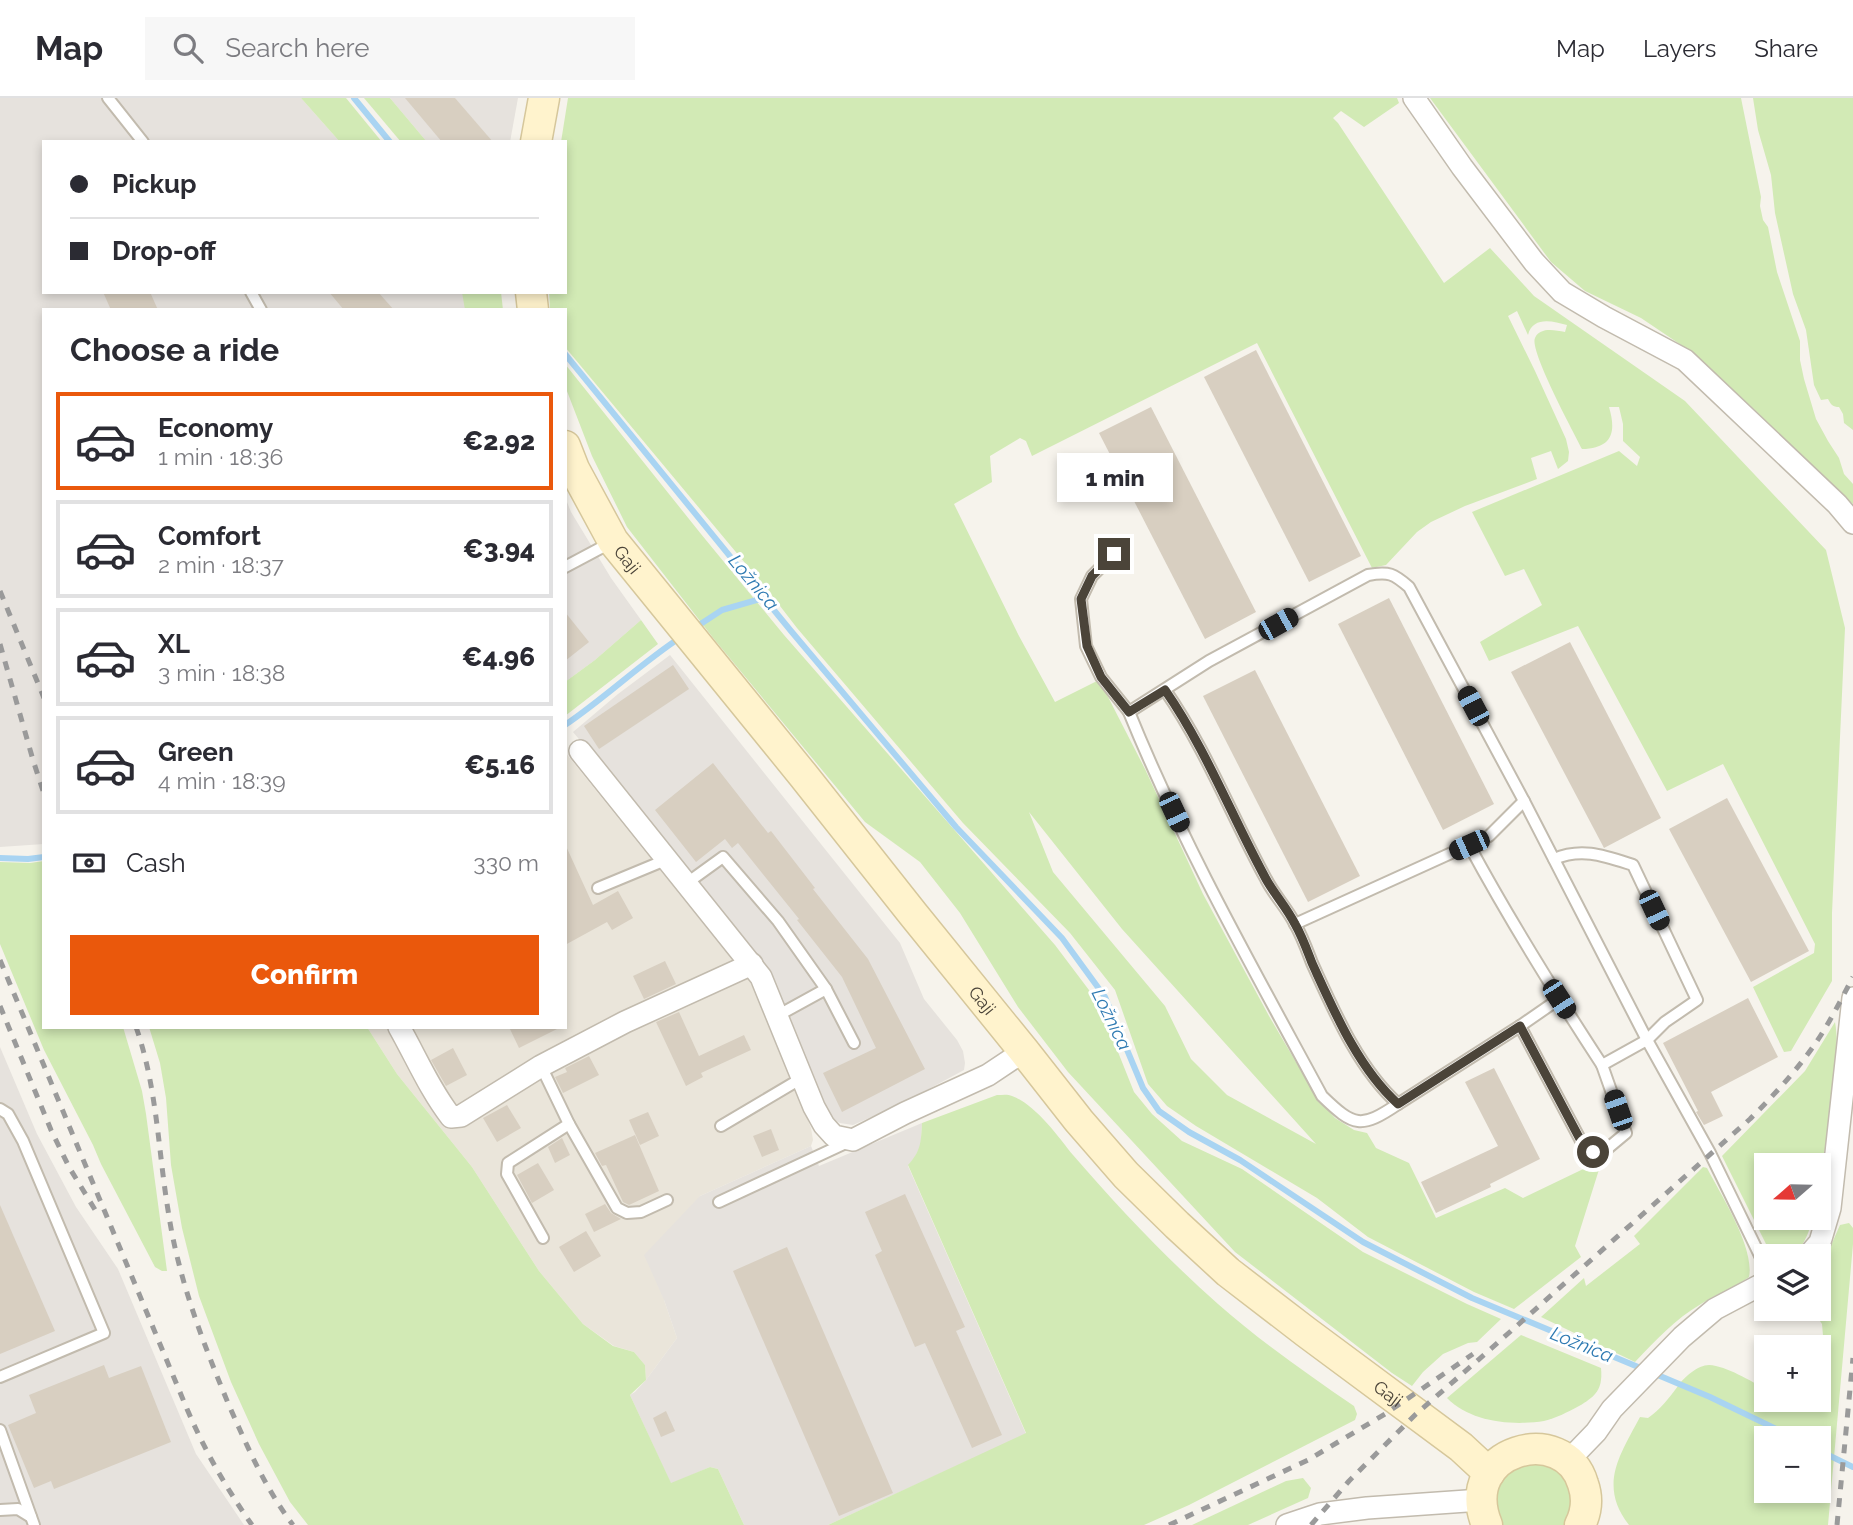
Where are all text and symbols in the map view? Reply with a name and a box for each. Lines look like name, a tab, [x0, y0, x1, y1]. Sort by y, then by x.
search box	[145, 17, 635, 80]
text: Map	[35, 29, 103, 68]
icon: search	[169, 29, 207, 67]
text: Search here	[225, 33, 370, 63]
text: Map	[1556, 34, 1605, 63]
text: Layers	[1643, 34, 1716, 63]
text: Share	[1754, 34, 1818, 63]
text: Pickup	[112, 169, 197, 199]
text: Drop-off	[112, 236, 216, 266]
text: Choose a ride	[70, 331, 279, 368]
icon: car	[74, 410, 137, 473]
text: Economy	[158, 413, 273, 443]
text: €2.92	[463, 426, 535, 456]
text: 1 min · 18:36	[158, 443, 283, 470]
callout: 1 min	[1056, 452, 1172, 502]
text: 1 min	[1085, 464, 1145, 491]
icon: car	[74, 518, 137, 581]
text: Comfort	[158, 521, 261, 551]
text: €3.94	[463, 534, 535, 564]
route end	[1098, 538, 1130, 570]
street label: Gaji	[610, 541, 646, 578]
water label: Ložnica	[724, 550, 784, 614]
text: 2 min · 18:37	[158, 551, 284, 578]
car	[1255, 605, 1302, 643]
icon: car	[74, 626, 137, 689]
text: XL	[158, 629, 190, 659]
text: €4.96	[462, 642, 535, 672]
text: 3 min · 18:38	[158, 659, 286, 686]
car	[1454, 683, 1493, 729]
icon: car	[74, 734, 137, 797]
text: Green	[158, 737, 234, 767]
text: €5.16	[464, 750, 535, 780]
text: 4 min · 18:39	[158, 767, 286, 794]
car	[1156, 789, 1193, 835]
car	[1446, 827, 1493, 863]
icon: cash	[70, 844, 108, 882]
text: Cash	[126, 848, 186, 878]
text: 330 m	[473, 849, 539, 876]
car	[1636, 887, 1673, 933]
button: Confirm	[70, 935, 539, 1015]
car	[1539, 976, 1580, 1022]
street label: Gaji	[965, 982, 1001, 1019]
water label: Ložnica	[1088, 985, 1136, 1053]
car	[1602, 1087, 1635, 1133]
route start	[1577, 1136, 1609, 1168]
north arrow	[1754, 1153, 1830, 1230]
map controls	[1754, 1153, 1831, 1503]
button: layers	[1754, 1244, 1831, 1321]
water label: Ložnica	[1547, 1321, 1617, 1367]
button: +	[1754, 1335, 1831, 1412]
street label: Gaji	[1370, 1376, 1407, 1411]
button: −	[1754, 1426, 1831, 1503]

